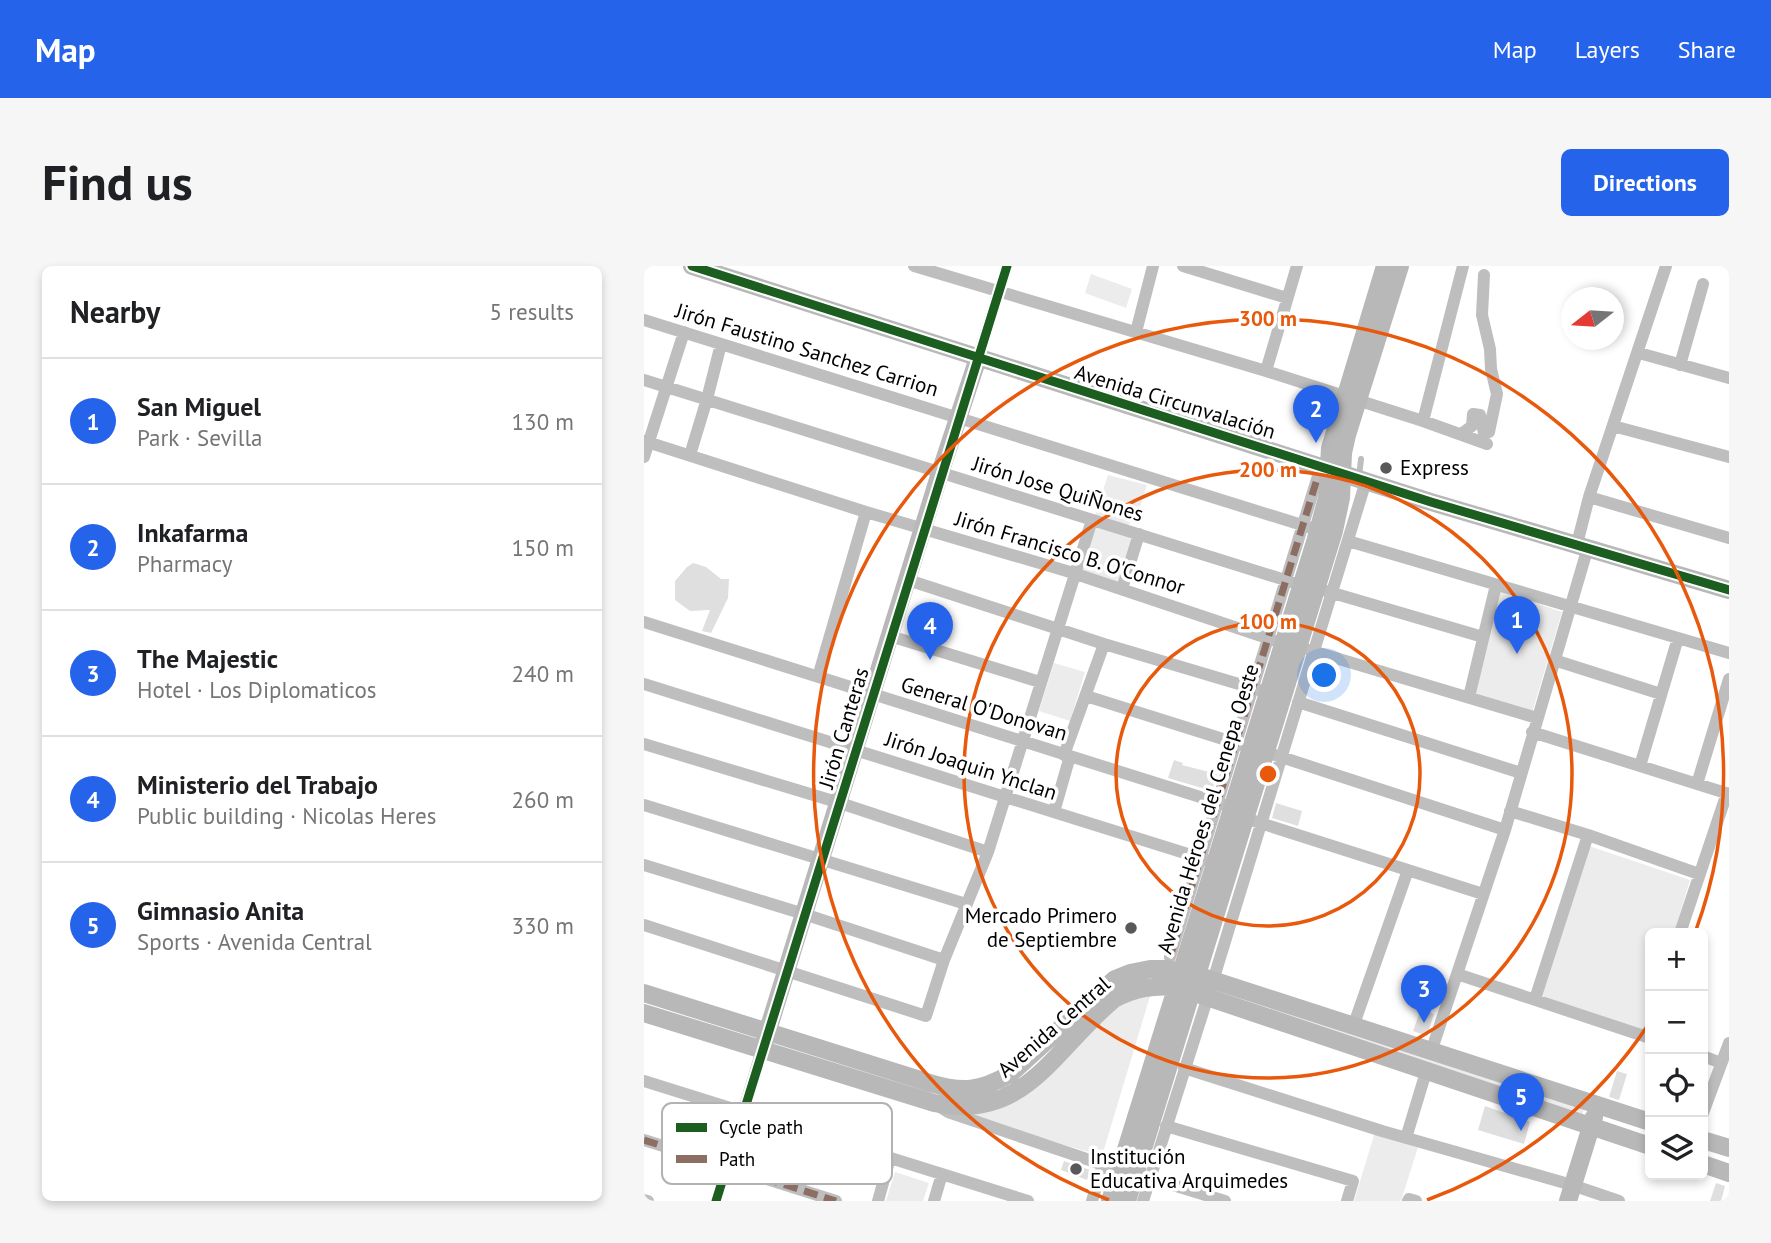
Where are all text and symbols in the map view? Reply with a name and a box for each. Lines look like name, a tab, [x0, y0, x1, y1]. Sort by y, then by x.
text: Map	[35, 28, 96, 71]
text: Map	[1493, 34, 1537, 65]
text: Layers	[1575, 34, 1640, 65]
text: Share	[1678, 34, 1736, 65]
button: Directions	[1561, 149, 1729, 216]
text: Find us	[42, 150, 193, 214]
north arrow	[1561, 287, 1624, 350]
text: Nearby	[70, 292, 160, 331]
street label: Jirón Faustino Sanchez Carrion	[672, 296, 942, 402]
text: 5 results	[490, 297, 574, 326]
text: 300 m	[1239, 305, 1297, 332]
street label: Avenida Circunvalación	[1071, 358, 1279, 445]
pin: 2	[1293, 385, 1339, 443]
text: San Miguel	[137, 390, 261, 423]
text: 1	[86, 407, 100, 436]
text: 130 m	[512, 407, 574, 436]
text: Park · Sevilla	[137, 423, 263, 452]
street label: Jirón Jose QuiÑones	[968, 449, 1147, 527]
place label: Express	[1400, 454, 1469, 481]
text: 200 m	[1239, 456, 1297, 483]
marker: Express	[1378, 460, 1394, 476]
street label: Jirón Francisco B. O'Connor	[951, 504, 1188, 600]
text: Inkafarma	[137, 516, 248, 549]
text: 2	[86, 533, 100, 562]
text: 150 m	[512, 533, 574, 562]
text: Pharmacy	[137, 549, 233, 578]
pin: 1	[1494, 596, 1540, 654]
pin: 4	[907, 602, 953, 660]
text: 100 m	[1239, 608, 1297, 635]
text: The Majestic	[137, 642, 278, 675]
your location	[1307, 658, 1341, 692]
text: 3	[86, 659, 100, 688]
text: 240 m	[512, 659, 574, 688]
street label: Avenida Héroes del Cenepa Oeste	[1151, 661, 1264, 957]
street label: Jirón Canteras	[812, 664, 875, 792]
street label: General O'Donovan	[898, 670, 1071, 747]
text: Hotel · Los Diplomaticos	[137, 675, 376, 704]
street label: Jirón Joaquin Ynclan	[881, 725, 1060, 806]
centre of rings	[1256, 762, 1280, 786]
text: Ministerio del Trabajo	[137, 768, 378, 801]
text: 4	[86, 785, 100, 814]
text: 260 m	[512, 785, 574, 814]
text: Public building · Nicolas Heres	[137, 801, 436, 830]
text: Gimnasio Anita	[137, 894, 304, 927]
place label: Mercado Primero de Septiembre	[965, 902, 1117, 953]
text: 5	[86, 911, 100, 940]
text: 330 m	[512, 911, 574, 940]
marker: Mercado Primero de Septiembre	[1123, 920, 1139, 936]
text: Sports · Avenida Central	[137, 927, 372, 956]
map controls	[1645, 928, 1708, 1180]
button: +	[1645, 928, 1708, 991]
pin: 3	[1401, 965, 1447, 1023]
street label: Avenida Central	[992, 970, 1116, 1083]
button: −	[1645, 991, 1708, 1054]
button: locate	[1645, 1054, 1708, 1117]
pin: 5	[1498, 1073, 1544, 1131]
legend	[662, 1103, 892, 1184]
text: Cycle path	[719, 1115, 803, 1139]
button: layers	[1645, 1117, 1708, 1180]
place label: Institución Educativa Arquimedes	[1090, 1143, 1288, 1194]
text: Path	[719, 1147, 755, 1171]
marker: Institución Educativa Arquimedes	[1068, 1161, 1084, 1177]

